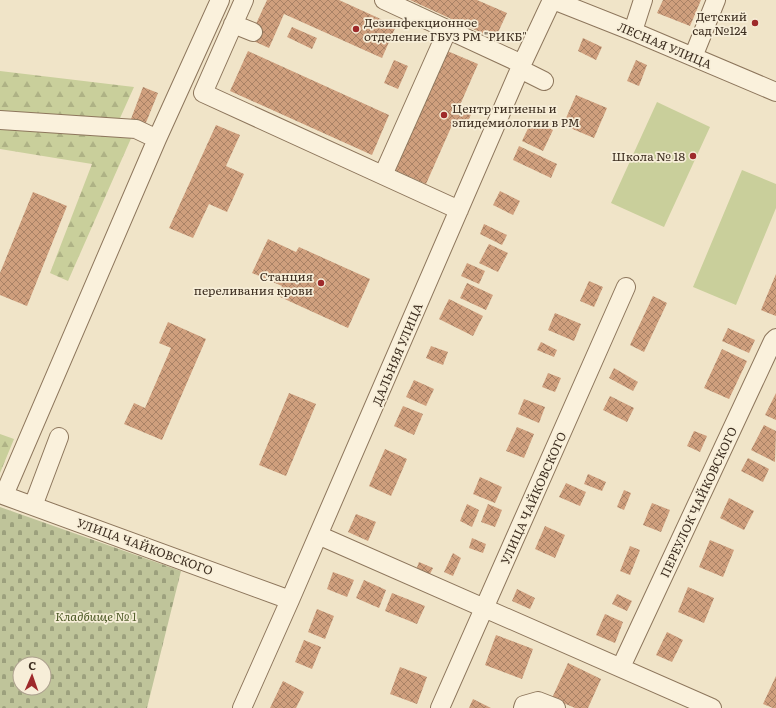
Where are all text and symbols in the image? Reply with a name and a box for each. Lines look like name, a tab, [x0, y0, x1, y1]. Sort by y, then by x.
place label: Детский сад №124	[692, 7, 747, 39]
place label: Дезинфекционное отделение ГБУЗ РМ "РИКБ"	[364, 13, 527, 45]
street label: ЛЕСНАЯ УЛИЦА	[615, 17, 715, 73]
marker: Детский сад №124	[750, 18, 760, 28]
marker: Дезинфекционное отделение ГБУЗ РМ "РИКБ"	[351, 24, 361, 34]
place label: Центр гигиены и эпидемиологии в РМ	[452, 99, 580, 131]
marker: Центр гигиены и эпидемиологии в РМ	[439, 110, 449, 120]
place label: Школа № 18	[612, 147, 685, 165]
marker: Школа № 18	[688, 151, 698, 161]
place label: Станция переливания крови	[194, 267, 313, 299]
marker: Станция переливания крови	[316, 278, 326, 288]
street label: ДАЛЬНЯЯ УЛИЦА	[367, 300, 427, 408]
street label: ПЕРЕУЛОК ЧАЙКОВСКОГО	[655, 424, 741, 580]
street label: УЛИЦА ЧАЙКОВСКОГО	[496, 429, 570, 567]
street label: УЛИЦА ЧАЙКОВСКОГО	[74, 513, 216, 579]
park label: Кладбище № 1	[55, 607, 137, 625]
north arrow	[12, 656, 52, 696]
text: С	[28, 657, 37, 673]

